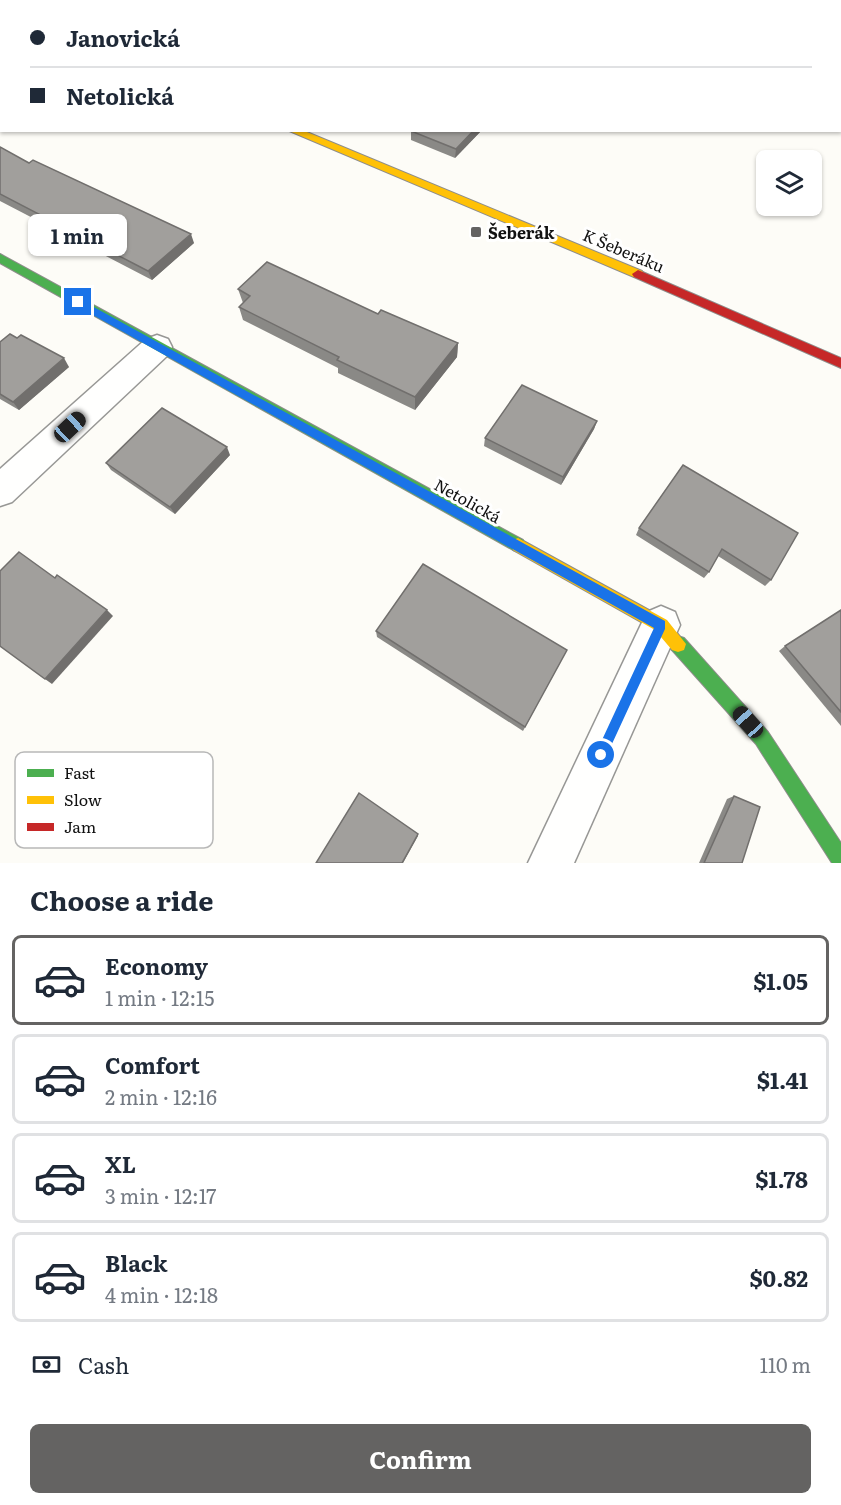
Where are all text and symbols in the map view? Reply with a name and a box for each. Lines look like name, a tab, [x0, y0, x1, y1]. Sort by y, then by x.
text: Janovická	[66, 21, 180, 54]
text: Netolická	[66, 79, 174, 112]
map controls	[756, 150, 822, 216]
button: layers	[756, 150, 822, 216]
callout: 1 min	[28, 215, 128, 257]
text: 1 min	[51, 220, 104, 250]
place label: Šeberák	[488, 220, 555, 244]
street label: K Šeberáku	[580, 222, 668, 278]
marker: Šeberák	[469, 225, 483, 239]
route end	[64, 288, 91, 315]
car	[51, 408, 89, 446]
street label: Netolická	[430, 472, 506, 528]
car	[729, 703, 767, 741]
route start	[587, 741, 614, 768]
legend	[15, 752, 213, 848]
text: Fast	[64, 760, 96, 784]
text: Slow	[64, 787, 102, 811]
text: Jam	[64, 814, 97, 838]
text: Choose a ride	[30, 879, 213, 919]
text: Economy	[105, 949, 208, 982]
icon: car	[33, 953, 87, 1007]
text: $1.05	[753, 964, 808, 997]
text: 1 min · 12:15	[105, 982, 214, 1012]
text: Comfort	[105, 1048, 200, 1081]
icon: car	[33, 1052, 87, 1106]
text: $1.41	[757, 1063, 808, 1096]
text: 2 min · 12:16	[105, 1081, 217, 1111]
text: XL	[105, 1147, 136, 1180]
icon: car	[33, 1151, 87, 1205]
text: $1.78	[755, 1162, 808, 1195]
text: 3 min · 12:17	[105, 1180, 216, 1210]
text: Black	[105, 1246, 167, 1279]
icon: car	[33, 1250, 87, 1304]
text: $0.82	[750, 1261, 808, 1294]
text: 4 min · 12:18	[105, 1279, 218, 1309]
icon: cash	[30, 1348, 63, 1381]
text: Cash	[78, 1348, 129, 1381]
text: 110 m	[760, 1349, 811, 1379]
button: Confirm	[30, 1424, 811, 1493]

